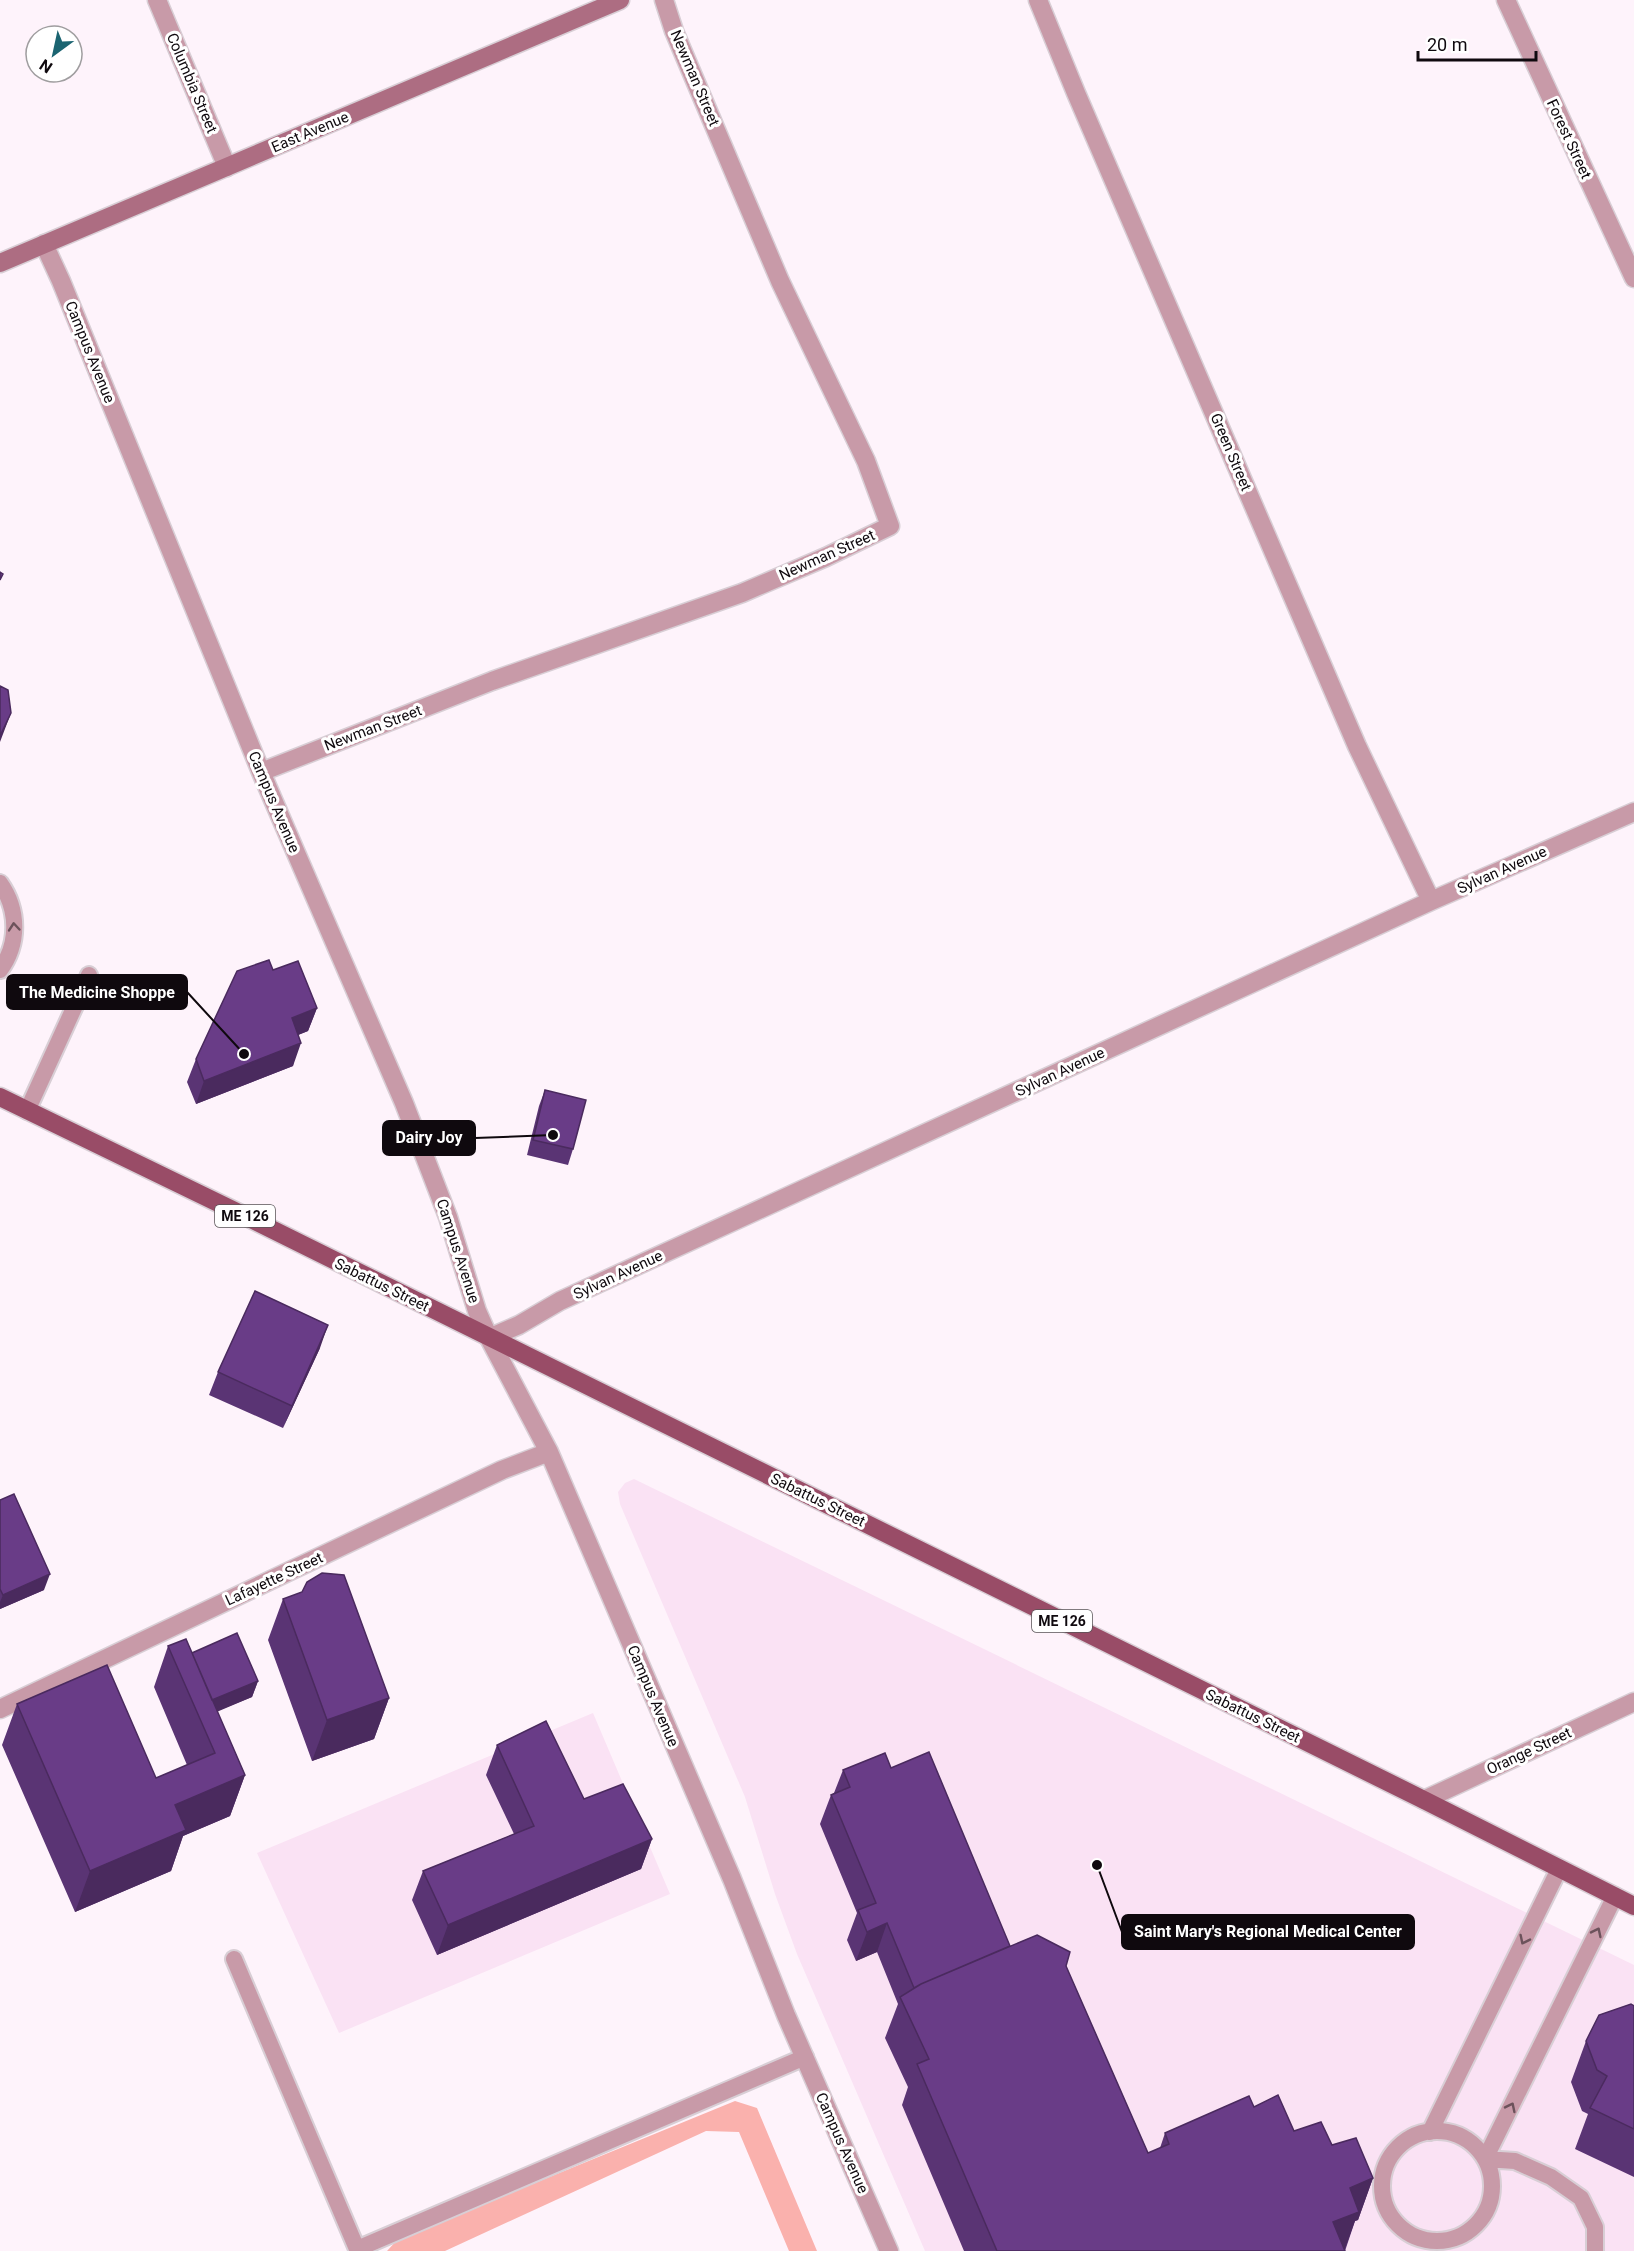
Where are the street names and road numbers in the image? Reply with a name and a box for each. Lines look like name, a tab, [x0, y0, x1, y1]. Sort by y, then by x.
street label: Newman Street	[667, 27, 723, 129]
street label: Columbia Street	[163, 30, 221, 136]
street label: Forest Street	[1543, 96, 1595, 182]
street label: East Avenue	[269, 108, 351, 156]
street label: Campus Avenue	[61, 298, 119, 406]
street label: Green Street	[1207, 410, 1255, 494]
street label: Newman Street	[776, 526, 878, 584]
street label: Newman Street	[322, 701, 424, 755]
street label: Campus Avenue	[245, 749, 303, 855]
street label: Sylvan Avenue	[1454, 842, 1550, 898]
street label: Sylvan Avenue	[1013, 1044, 1107, 1100]
street label: Campus Avenue	[433, 1197, 483, 1305]
road number: ME 126	[215, 1205, 275, 1227]
street label: Sylvan Avenue	[571, 1247, 665, 1303]
street label: Sabattus Street	[332, 1254, 432, 1316]
street label: Sabattus Street	[768, 1469, 868, 1531]
street label: Lafayette Street	[222, 1549, 326, 1609]
road number: ME 126	[1032, 1610, 1092, 1632]
street label: Campus Avenue	[624, 1643, 682, 1749]
street label: Sabattus Street	[1203, 1685, 1303, 1747]
street label: Orange Street	[1484, 1724, 1574, 1778]
street label: Campus Avenue	[812, 2090, 872, 2196]

